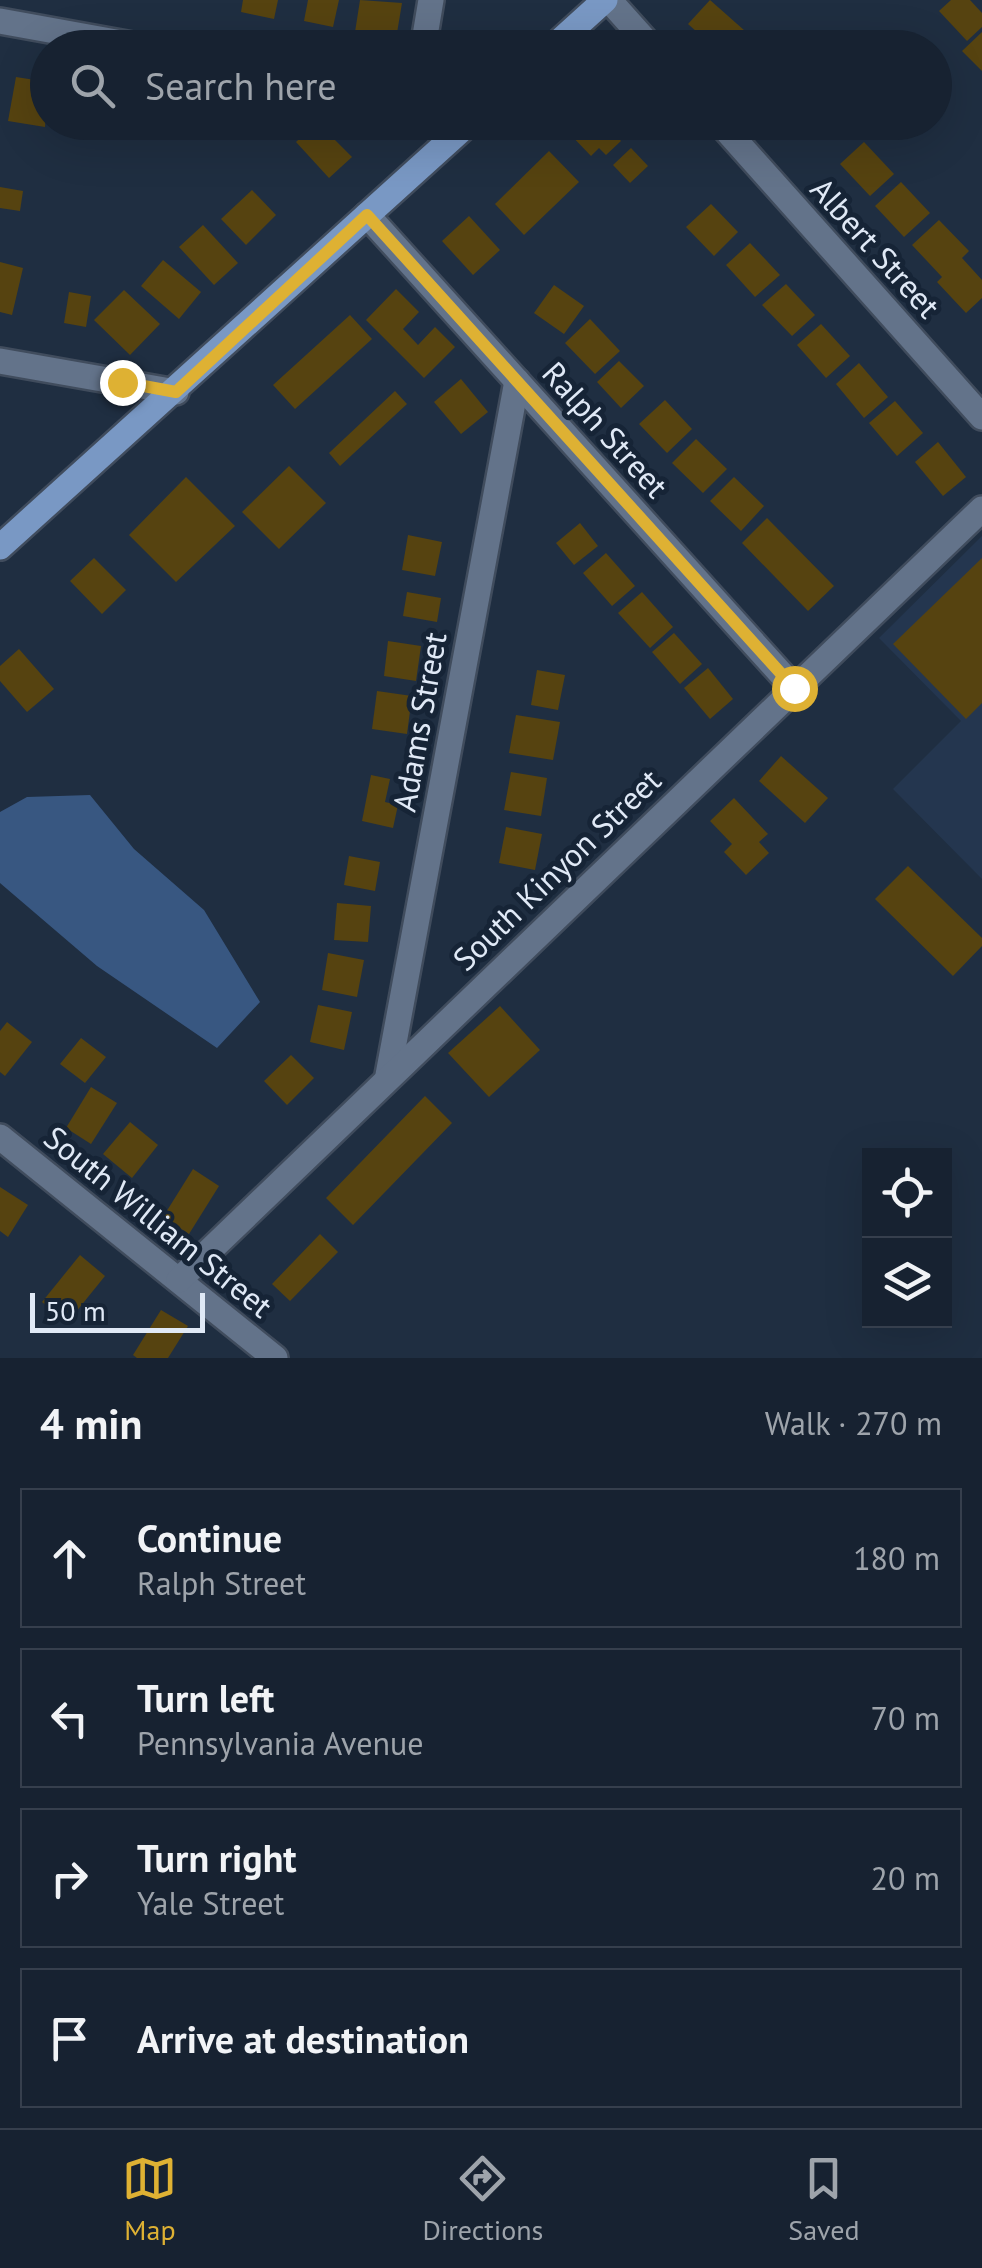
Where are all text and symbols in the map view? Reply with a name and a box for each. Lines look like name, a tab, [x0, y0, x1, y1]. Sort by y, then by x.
search box	[30, 30, 952, 140]
icon: search	[65, 58, 120, 113]
text: Search here	[145, 61, 337, 110]
street label: Albert Street	[802, 168, 950, 326]
street label: Ralph Street	[534, 352, 678, 506]
route end	[100, 360, 146, 406]
street label: Adams Street	[383, 629, 455, 815]
route start	[772, 666, 818, 712]
street label: South Kinyon Street	[443, 759, 669, 979]
street label: South William Street	[36, 1116, 282, 1326]
map controls	[862, 1148, 952, 1328]
button: locate	[862, 1148, 952, 1238]
button: layers	[862, 1238, 952, 1328]
scale bar	[30, 1288, 205, 1332]
text: 50 m	[45, 1292, 106, 1329]
text: 4 min	[40, 1396, 142, 1451]
text: Walk · 270 m	[765, 1402, 942, 1444]
text: Continue	[137, 1513, 282, 1562]
icon: ahead	[42, 1531, 97, 1586]
text: 180 m	[853, 1537, 940, 1579]
text: Ralph Street	[137, 1562, 306, 1604]
text: Turn left	[137, 1673, 274, 1722]
icon: left	[42, 1691, 97, 1746]
text: 70 m	[871, 1697, 940, 1739]
text: Pennsylvania Avenue	[137, 1722, 423, 1764]
text: Turn right	[137, 1833, 297, 1882]
icon: right	[42, 1851, 97, 1906]
text: 20 m	[871, 1857, 940, 1899]
text: Yale Street	[137, 1882, 284, 1924]
icon: arrive	[42, 2011, 97, 2066]
text: Arrive at destination	[137, 2014, 469, 2063]
tab: Map	[122, 2151, 177, 2248]
tab: Directions	[422, 2151, 543, 2248]
tab: Saved	[788, 2151, 860, 2248]

